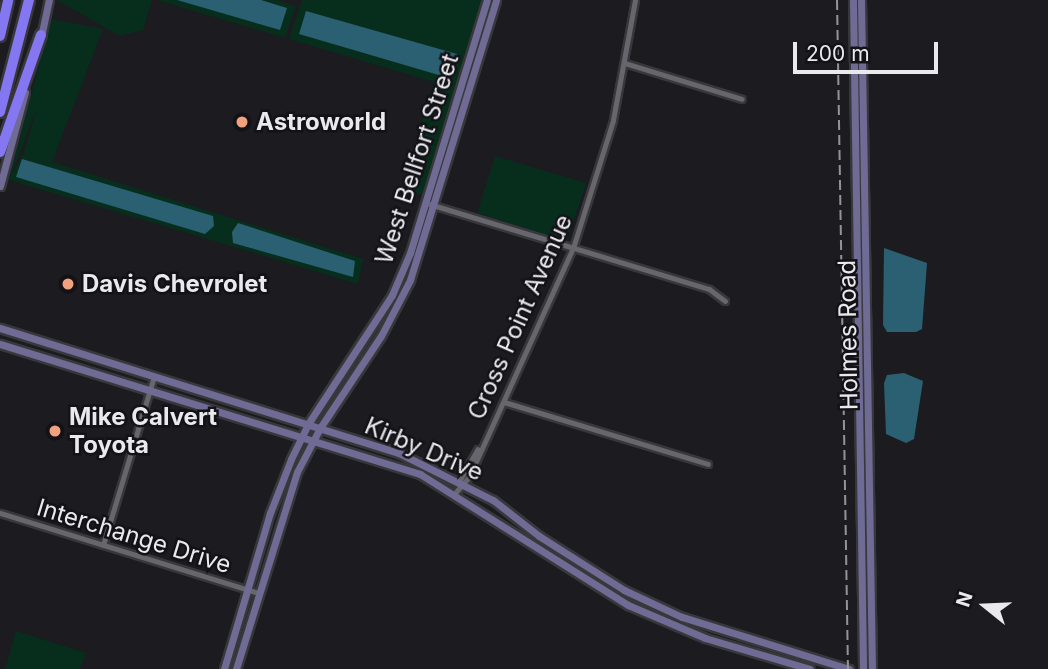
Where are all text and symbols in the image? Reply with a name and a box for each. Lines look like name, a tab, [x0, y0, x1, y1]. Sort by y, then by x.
scale bar	[796, 28, 941, 72]
text: 200 m	[806, 41, 870, 66]
street label: West Bellfort Street	[369, 50, 465, 268]
place label: Astroworld	[256, 108, 386, 136]
marker: Astroworld	[234, 114, 250, 130]
street label: Cross Point Avenue	[462, 210, 578, 424]
street label: Holmes Road	[832, 260, 864, 410]
place label: Davis Chevrolet	[82, 270, 267, 298]
marker: Davis Chevrolet	[60, 276, 76, 292]
place label: Mike Calvert Toyota	[69, 403, 217, 459]
street label: Kirby Drive	[361, 411, 487, 487]
marker: Mike Calvert Toyota	[47, 423, 63, 439]
street label: Interchange Drive	[33, 493, 235, 579]
north arrow	[950, 571, 1020, 641]
text: N	[951, 589, 978, 610]

